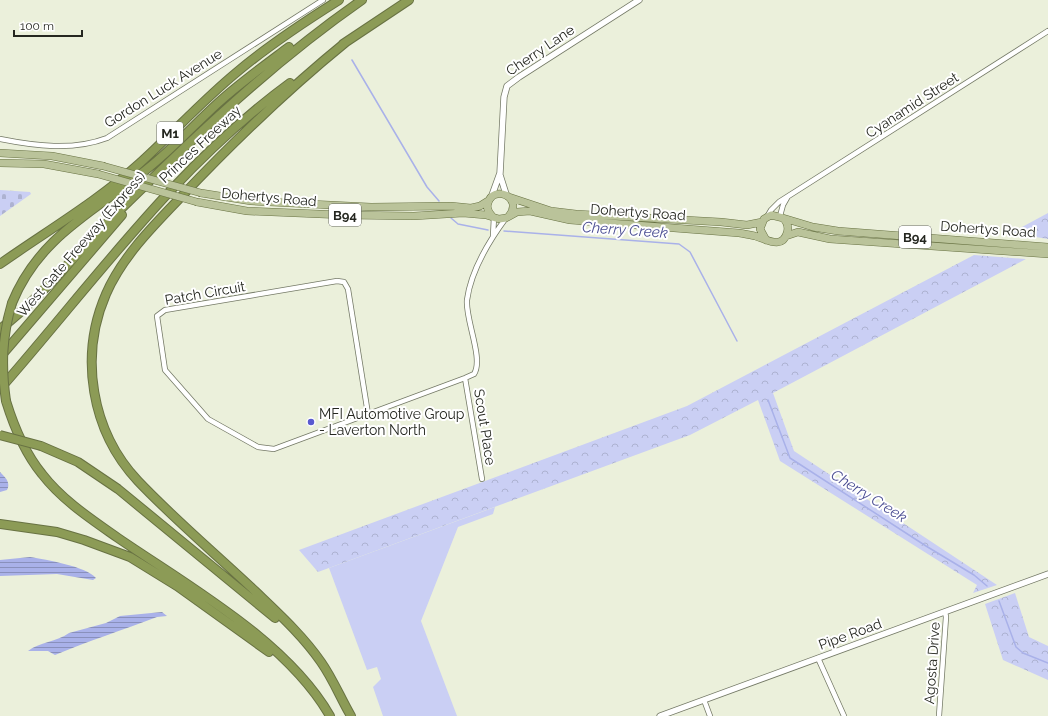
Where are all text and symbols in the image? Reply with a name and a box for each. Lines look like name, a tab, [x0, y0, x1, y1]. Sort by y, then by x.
scale bar	[14, 12, 82, 38]
text: 100 m	[20, 19, 54, 33]
street label: Cherry Lane	[503, 21, 577, 79]
street label: Gordon Luck Avenue	[101, 45, 225, 131]
street label: Cyanamid Street	[863, 69, 962, 141]
street label: Princes Freeway	[156, 102, 244, 186]
road number: M1	[157, 122, 183, 144]
street label: West Gate Freeway (Express)	[14, 168, 149, 320]
street label: Dohertys Road	[221, 185, 317, 209]
street label: Dohertys Road	[590, 201, 686, 223]
road number: B94	[329, 204, 361, 226]
water label: Cherry Creek	[581, 218, 669, 242]
street label: Dohertys Road	[940, 218, 1036, 240]
road number: B94	[899, 226, 931, 248]
street label: Patch Circuit	[164, 278, 247, 308]
street label: Scout Place	[471, 388, 499, 466]
place label: MFI Automotive Group - Laverton North	[319, 406, 465, 438]
marker: MFI Automotive Group - Laverton North	[306, 417, 316, 427]
water label: Cherry Creek	[828, 466, 910, 526]
street label: Pipe Road	[816, 615, 884, 653]
street label: Agosta Drive	[921, 621, 943, 705]

